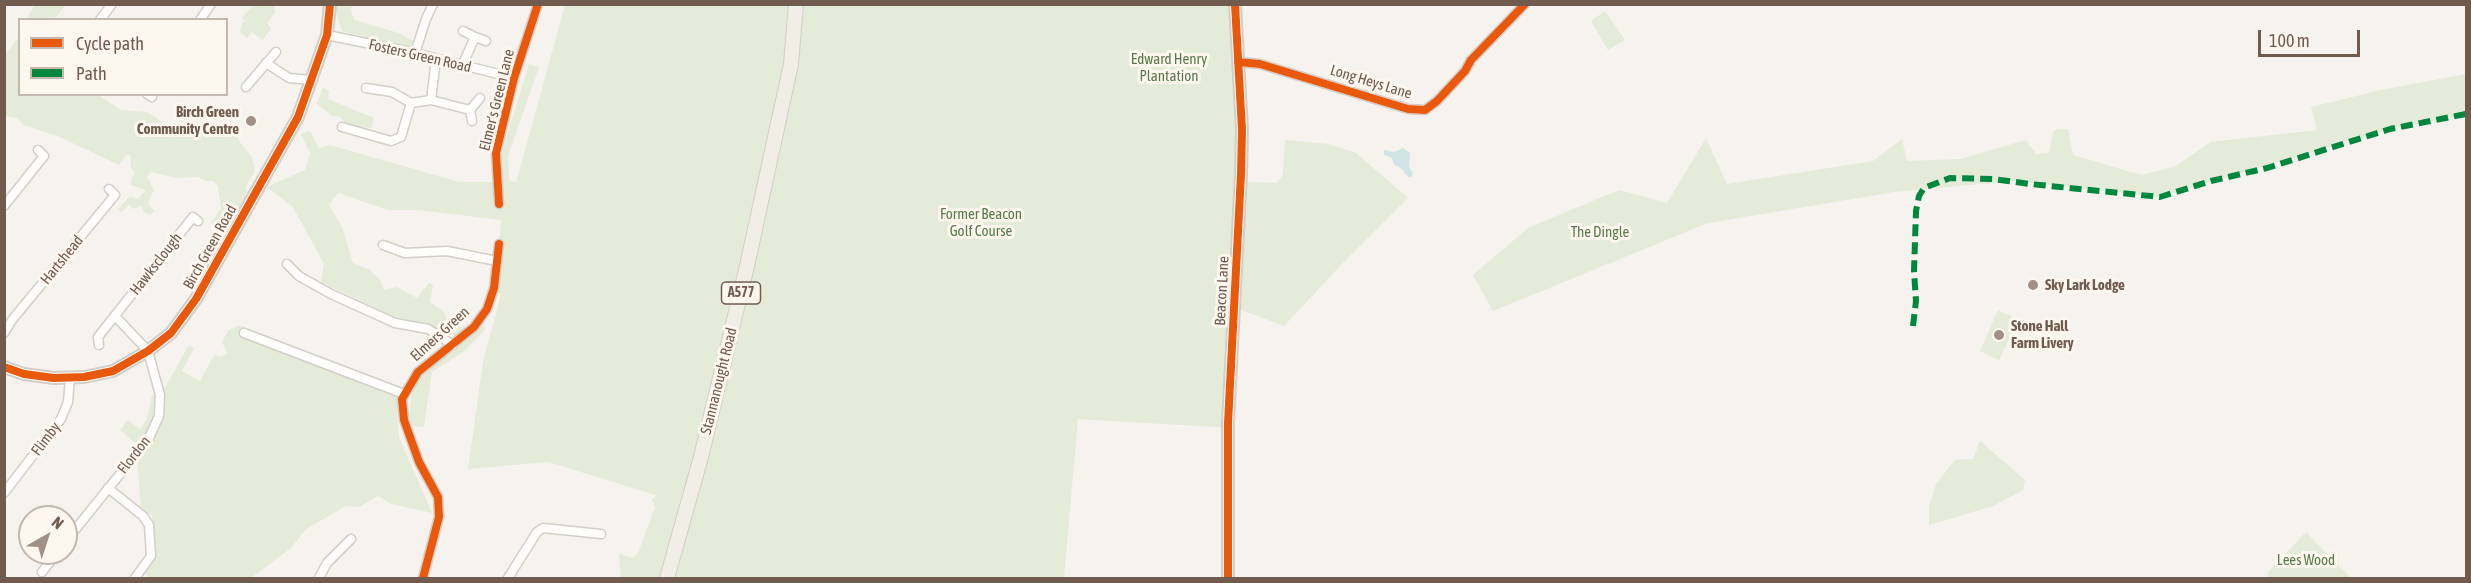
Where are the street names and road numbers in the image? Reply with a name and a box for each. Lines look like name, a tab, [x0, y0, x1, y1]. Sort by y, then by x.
street label: Fosters Green Road	[367, 35, 473, 77]
street label: Elmer's Green Lane	[476, 47, 518, 153]
street label: Long Heys Lane	[1328, 61, 1414, 103]
street label: Birch Green Road	[179, 202, 241, 292]
street label: Hawksclough	[126, 229, 186, 299]
street label: Hartshead	[37, 232, 87, 288]
street label: Beacon Lane	[1211, 256, 1233, 326]
road number: A577	[722, 282, 760, 304]
street label: Elmers Green	[407, 303, 473, 365]
street label: Stannanought Road	[697, 326, 741, 436]
street label: Flimby	[28, 419, 64, 459]
street label: Flordon	[114, 433, 154, 477]

